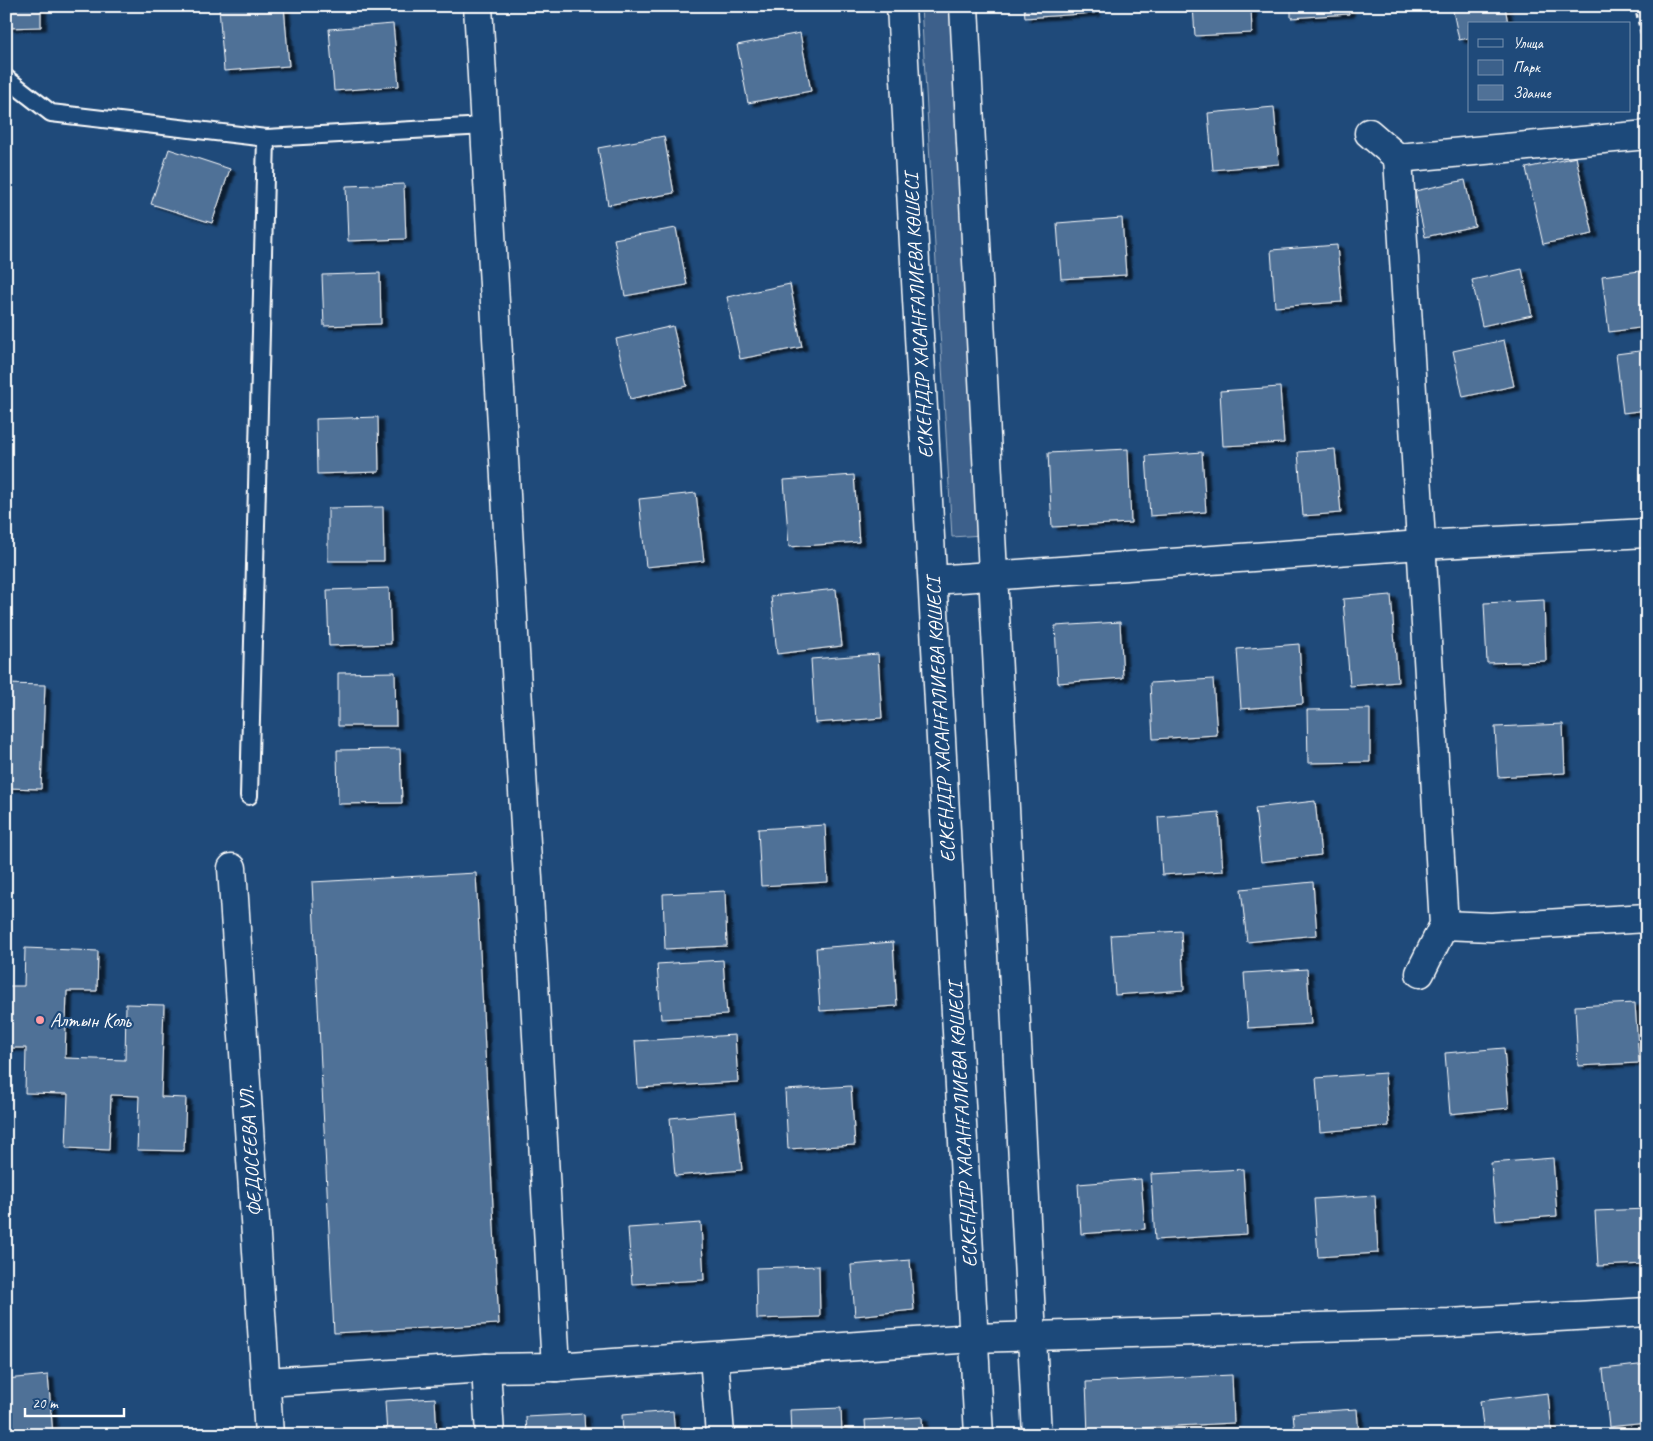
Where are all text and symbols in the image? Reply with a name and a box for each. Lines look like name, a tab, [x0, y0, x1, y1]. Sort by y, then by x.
legend	[1468, 22, 1630, 112]
text: Улица	[1513, 34, 1544, 53]
text: Парк	[1513, 58, 1541, 77]
text: Здание	[1513, 84, 1552, 103]
street label: ЕСКЕНДІР ХАСАНҒАЛИЕВА КӨШЕСІ	[898, 168, 938, 459]
street label: ЕСКЕНДІР ХАСАНҒАЛИЕВА КӨШЕСІ	[920, 572, 960, 863]
street label: ЕСКЕНДІР ХАСАНҒАЛИЕВА КӨШЕСІ	[942, 977, 982, 1268]
place label: Алтын Коль	[50, 1008, 133, 1033]
marker: Алтын Коль	[34, 1014, 46, 1026]
street label: ФЕДОСЕЕВА УЛ.	[233, 1085, 268, 1217]
scale bar	[25, 1386, 124, 1418]
text: 20 m	[32, 1394, 59, 1413]

